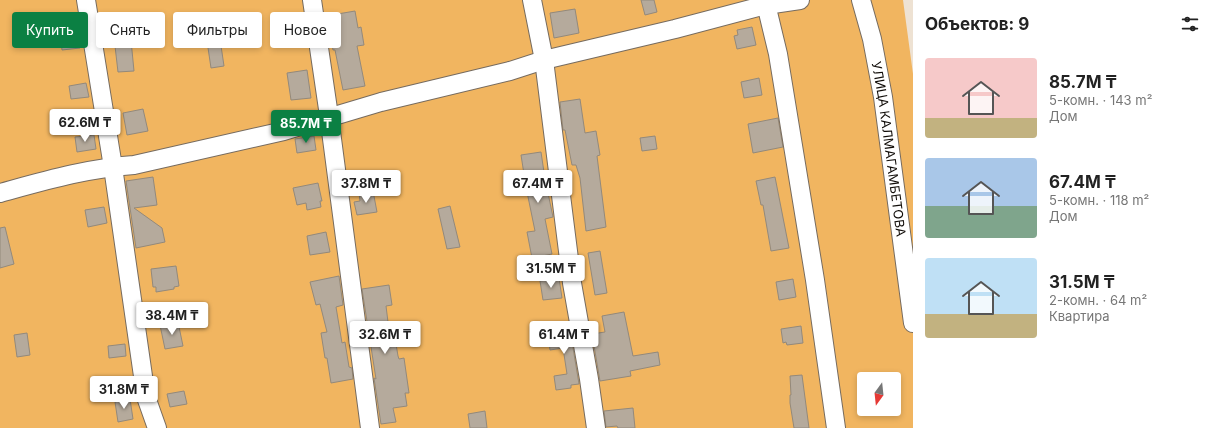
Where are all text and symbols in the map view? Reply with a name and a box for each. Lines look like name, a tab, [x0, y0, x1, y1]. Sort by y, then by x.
chip: Купить	[12, 12, 88, 48]
chip: Снять	[96, 12, 165, 48]
chip: Фильтры	[173, 12, 262, 48]
chip: Новое	[270, 12, 341, 48]
icon: filters	[1179, 13, 1201, 35]
text: Объектов: 9	[925, 14, 1029, 34]
street label: УЛИЦА КАЛМАГАМБЕТОВА	[868, 60, 909, 238]
text: 85.7M ₸	[1049, 72, 1117, 92]
icon: home	[957, 74, 1005, 122]
text: 5-комн. · 143 m²	[1049, 92, 1152, 108]
text: Дом	[1049, 108, 1077, 124]
pin: 62.6M ₸	[48, 109, 122, 143]
pin: 85.7M ₸	[269, 110, 343, 144]
text: 62.6M ₸	[59, 114, 111, 130]
text: 85.7M ₸	[280, 115, 332, 131]
pin: 37.8M ₸	[329, 170, 403, 204]
pin: 67.4M ₸	[501, 170, 575, 204]
text: 67.4M ₸	[1049, 172, 1116, 192]
icon: home	[957, 174, 1005, 222]
text: 37.8M ₸	[341, 175, 391, 191]
text: 67.4M ₸	[512, 175, 564, 191]
text: 5-комн. · 118 m²	[1049, 192, 1149, 208]
text: Дом	[1049, 208, 1077, 224]
pin: 31.5M ₸	[514, 255, 588, 289]
text: 31.5M ₸	[526, 260, 576, 276]
text: 31.5M ₸	[1049, 272, 1115, 292]
icon: home	[957, 274, 1005, 322]
text: 2-комн. · 64 m²	[1049, 292, 1147, 308]
pin: 38.4M ₸	[135, 302, 209, 336]
text: 38.4M ₸	[145, 307, 199, 323]
text: Квартира	[1049, 308, 1110, 324]
pin: 32.6M ₸	[348, 321, 422, 355]
pin: 61.4M ₸	[527, 321, 601, 355]
text: 32.6M ₸	[359, 326, 411, 342]
text: 61.4M ₸	[538, 326, 590, 342]
north arrow	[857, 372, 901, 416]
map controls	[857, 372, 901, 416]
pin: 31.8M ₸	[87, 376, 161, 410]
text: 31.8M ₸	[99, 381, 149, 397]

